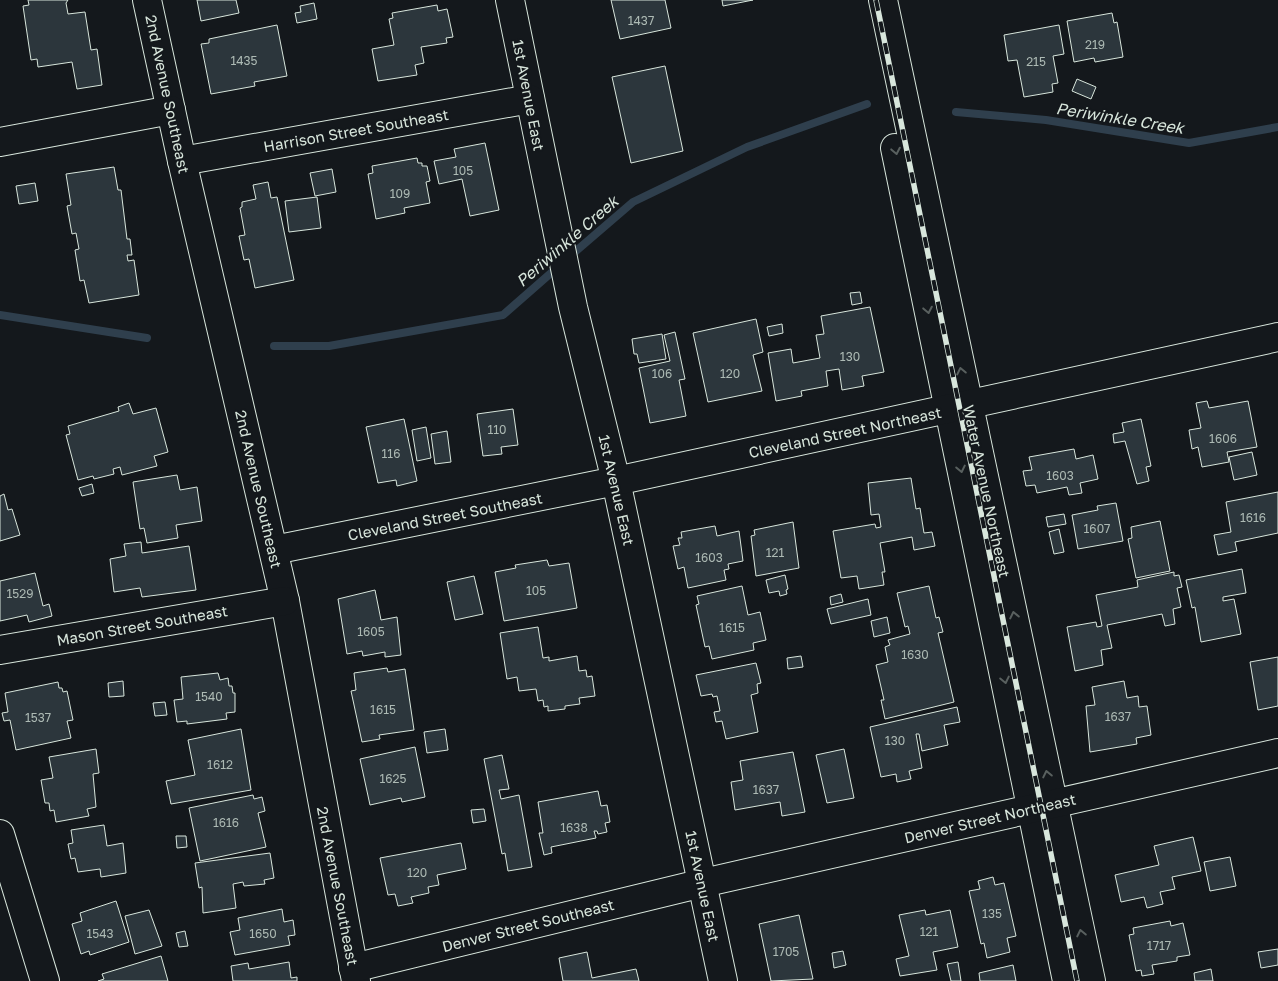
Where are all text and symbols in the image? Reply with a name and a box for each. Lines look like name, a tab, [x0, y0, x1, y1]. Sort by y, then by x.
street label: 2nd Avenue Southeast	[142, 13, 194, 175]
house number: 1437	[628, 13, 654, 28]
house number: 219	[1085, 37, 1105, 52]
street label: 1st Avenue East	[509, 38, 549, 152]
house number: 1435	[230, 53, 258, 68]
house number: 215	[1026, 54, 1046, 69]
water label: Periwinkle Creek	[1055, 98, 1187, 138]
street label: Harrison Street Southeast	[262, 105, 450, 155]
one-way arrow	[890, 146, 900, 155]
house number: 105	[453, 163, 473, 178]
house number: 109	[390, 186, 410, 201]
water label: Periwinkle Creek	[512, 190, 624, 291]
one-way arrow	[922, 306, 933, 314]
house number: 130	[840, 349, 860, 364]
house number: 106	[652, 366, 672, 381]
house number: 120	[720, 366, 740, 381]
one-way arrow	[957, 366, 967, 375]
street label: Cleveland Street Northeast	[747, 403, 943, 461]
street label: Water Avenue Northeast	[960, 403, 1014, 579]
street label: 2nd Avenue Southeast	[232, 408, 286, 570]
house number: 110	[487, 422, 507, 437]
house number: 1606	[1209, 431, 1237, 446]
street label: 1st Avenue East	[596, 433, 638, 547]
house number: 116	[382, 446, 400, 461]
one-way arrow	[955, 465, 965, 474]
house number: 1603	[1046, 468, 1074, 483]
street label: Cleveland Street Southeast	[346, 488, 544, 544]
house number: 1616	[1240, 510, 1266, 525]
house number: 1607	[1084, 521, 1110, 536]
house number: 121	[766, 545, 784, 560]
house number: 1603	[695, 550, 723, 565]
house number: 105	[526, 583, 546, 598]
house number: 1529	[6, 586, 34, 601]
street label: Mason Street Southeast	[55, 601, 229, 649]
one-way arrow	[1009, 611, 1019, 620]
house number: 1615	[719, 620, 745, 635]
house number: 1605	[357, 624, 385, 639]
house number: 1630	[901, 647, 929, 662]
one-way arrow	[999, 675, 1010, 684]
house number: 1540	[195, 689, 223, 704]
house number: 1615	[370, 702, 396, 717]
house number: 1637	[1105, 709, 1131, 724]
house number: 1537	[25, 710, 51, 725]
house number: 130	[885, 733, 905, 748]
house number: 1612	[207, 757, 233, 772]
one-way arrow	[1043, 770, 1053, 779]
house number: 1625	[379, 771, 407, 786]
house number: 1637	[753, 782, 779, 797]
street label: Denver Street Northeast	[902, 789, 1078, 847]
street label: 2nd Avenue Southeast	[314, 805, 362, 967]
house number: 1616	[213, 815, 239, 830]
house number: 1638	[560, 820, 588, 835]
street label: 1st Avenue East	[682, 829, 724, 943]
house number: 120	[407, 865, 427, 880]
street label: Denver Street Southeast	[440, 895, 616, 955]
house number: 135	[982, 906, 1002, 921]
house number: 121	[920, 924, 938, 939]
house number: 1543	[86, 926, 114, 941]
house number: 1650	[249, 926, 277, 941]
one-way arrow	[1076, 929, 1086, 938]
house number: 1717	[1147, 938, 1171, 953]
house number: 1705	[773, 944, 799, 959]

